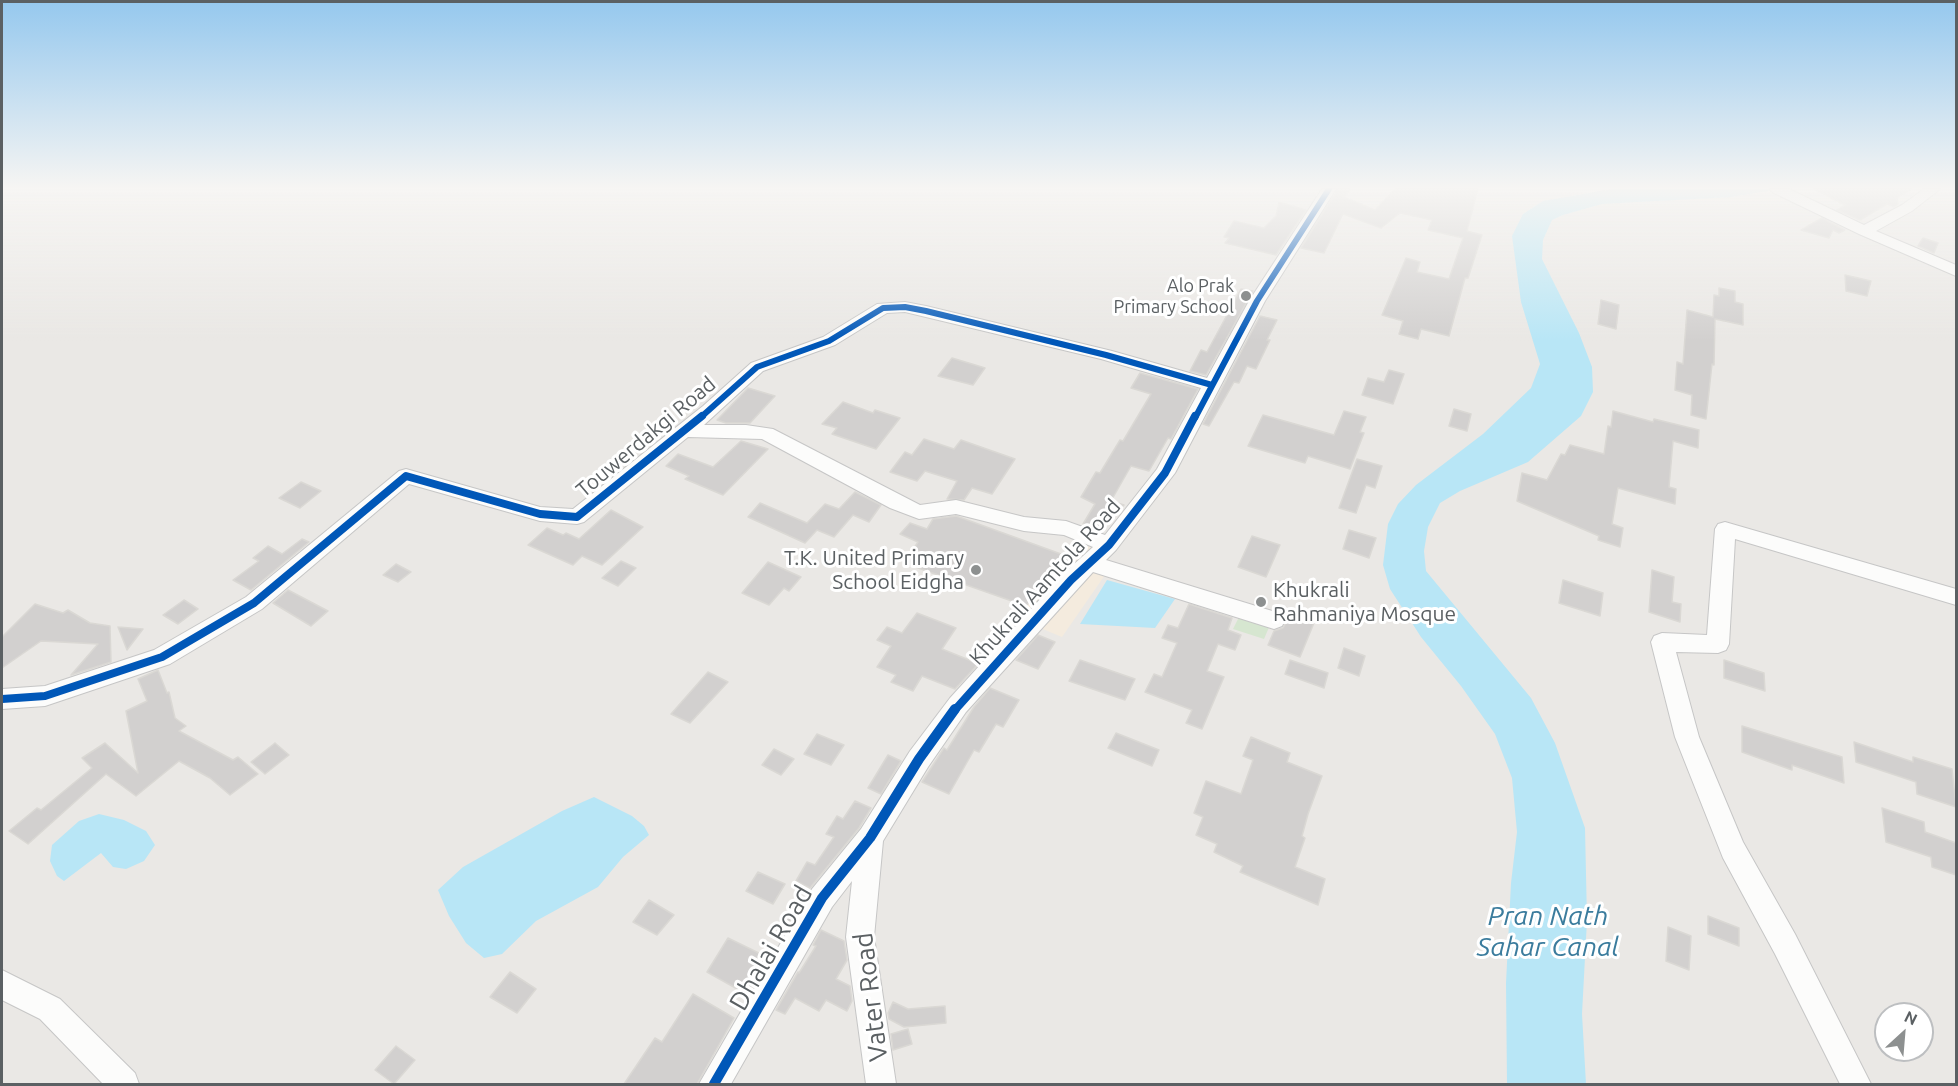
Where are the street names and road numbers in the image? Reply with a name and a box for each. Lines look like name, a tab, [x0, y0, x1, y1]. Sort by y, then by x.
street label: Touwerdakgi Road	[571, 371, 721, 503]
street label: Khukrali Aamtola Road	[964, 494, 1126, 670]
street label: Dhalai Road	[723, 880, 819, 1016]
street label: Vater Road	[848, 931, 894, 1063]

